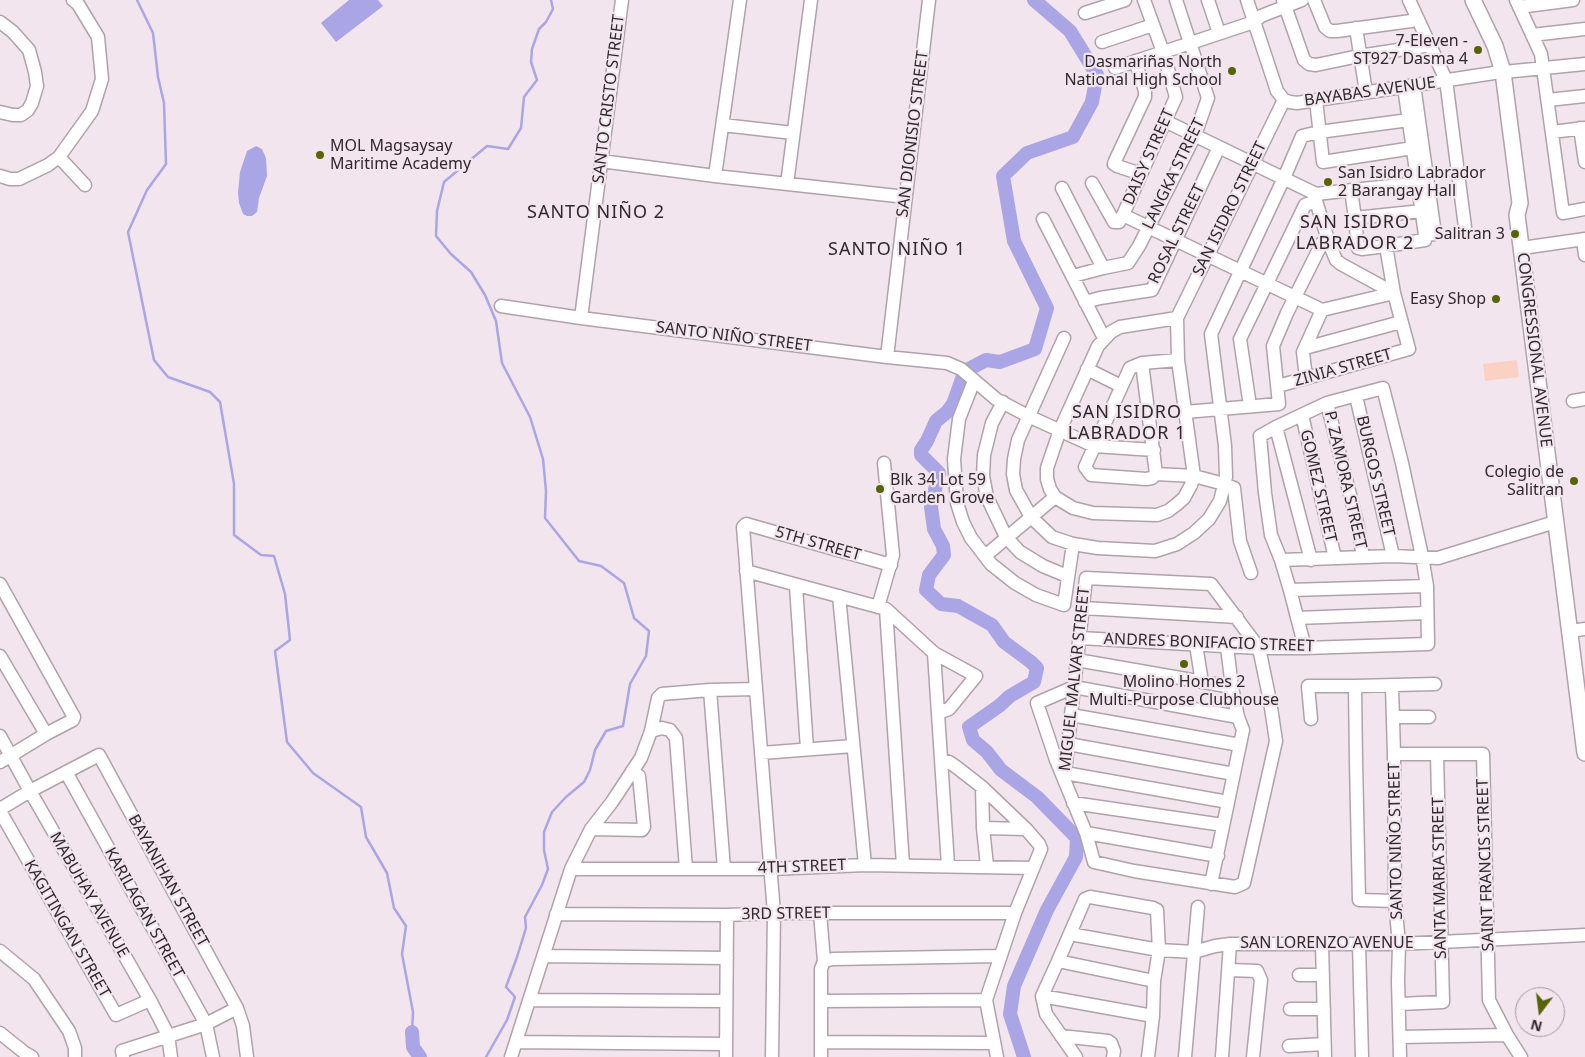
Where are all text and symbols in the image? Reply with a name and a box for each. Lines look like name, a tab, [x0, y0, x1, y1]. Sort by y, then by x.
street label: SANTO CRISTO STREET	[589, 13, 629, 185]
place label: 7-Eleven - ST927 Dasma 4	[1353, 31, 1468, 69]
marker: 7-Eleven - ST927 Dasma 4	[1472, 44, 1484, 56]
street label: SAN DIONISIO STREET	[893, 50, 933, 218]
place label: Dasmariñas North National High School	[1064, 52, 1222, 90]
marker: Dasmariñas North National High School	[1226, 65, 1238, 77]
street label: BAYABAS AVENUE	[1303, 73, 1437, 111]
street label: DAISY STREET	[1119, 106, 1179, 208]
street label: LANGKA STREET	[1139, 115, 1209, 233]
place label: MOL Magsaysay Maritime Academy	[330, 136, 471, 174]
street label: SAN ISIDRO STREET	[1189, 138, 1271, 280]
marker: MOL Magsaysay Maritime Academy	[314, 149, 326, 161]
place label: San Isidro Labrador 2 Barangay Hall	[1338, 163, 1486, 201]
marker: San Isidro Labrador 2 Barangay Hall	[1322, 176, 1334, 188]
street label: ROSAL STREET	[1145, 181, 1209, 287]
district label: SANTO NIÑO 2	[526, 202, 666, 224]
district label: SAN ISIDRO LABRADOR 2	[1294, 212, 1416, 254]
place label: Salitran 3	[1435, 224, 1505, 244]
marker: Salitran 3	[1509, 228, 1521, 240]
district label: SANTO NIÑO 1	[827, 239, 967, 261]
street label: CONGRESSIONAL AVENUE	[1513, 251, 1555, 449]
place label: Easy Shop	[1410, 289, 1486, 309]
marker: Easy Shop	[1490, 293, 1502, 305]
street label: SANTO NIÑO STREET	[655, 318, 813, 356]
street label: ZINIA STREET	[1292, 345, 1394, 391]
district label: SAN ISIDRO LABRADOR 1	[1066, 402, 1188, 444]
street label: P. ZAMORA STREET	[1320, 409, 1370, 551]
street label: BURGOS STREET	[1352, 414, 1398, 538]
street label: GOMEZ STREET	[1296, 428, 1340, 544]
place label: Colegio de Salitran	[1484, 462, 1564, 500]
place label: Blk 34 Lot 59 Garden Grove	[890, 470, 994, 508]
marker: Colegio de Salitran	[1568, 475, 1580, 487]
marker: Blk 34 Lot 59 Garden Grove	[874, 483, 886, 495]
street label: 5TH STREET	[773, 523, 863, 565]
street label: MIGUEL MALVAR STREET	[1056, 586, 1094, 772]
street label: ANDRES BONIFACIO STREET	[1103, 630, 1315, 656]
marker: Molino Homes 2 Multi-Purpose Clubhouse	[1178, 658, 1190, 670]
place label: Molino Homes 2 Multi-Purpose Clubhouse	[1089, 672, 1279, 710]
street label: SANTO NIÑO STREET	[1385, 762, 1407, 920]
street label: SAINT FRANCIS STREET	[1473, 778, 1499, 952]
street label: SANTA MARIA STREET	[1429, 797, 1451, 959]
street label: BAYANIHAN STREET	[124, 811, 212, 951]
street label: MABUHAY AVENUE	[45, 829, 133, 961]
street label: KARILAGAN STREET	[100, 844, 188, 982]
street label: 4TH STREET	[757, 856, 847, 878]
street label: KAGITINGAN STREET	[20, 857, 114, 1001]
street label: 3RD STREET	[741, 904, 831, 924]
street label: SAN LORENZO AVENUE	[1240, 933, 1414, 953]
north arrow	[1515, 987, 1565, 1037]
text: N	[1528, 1015, 1544, 1037]

